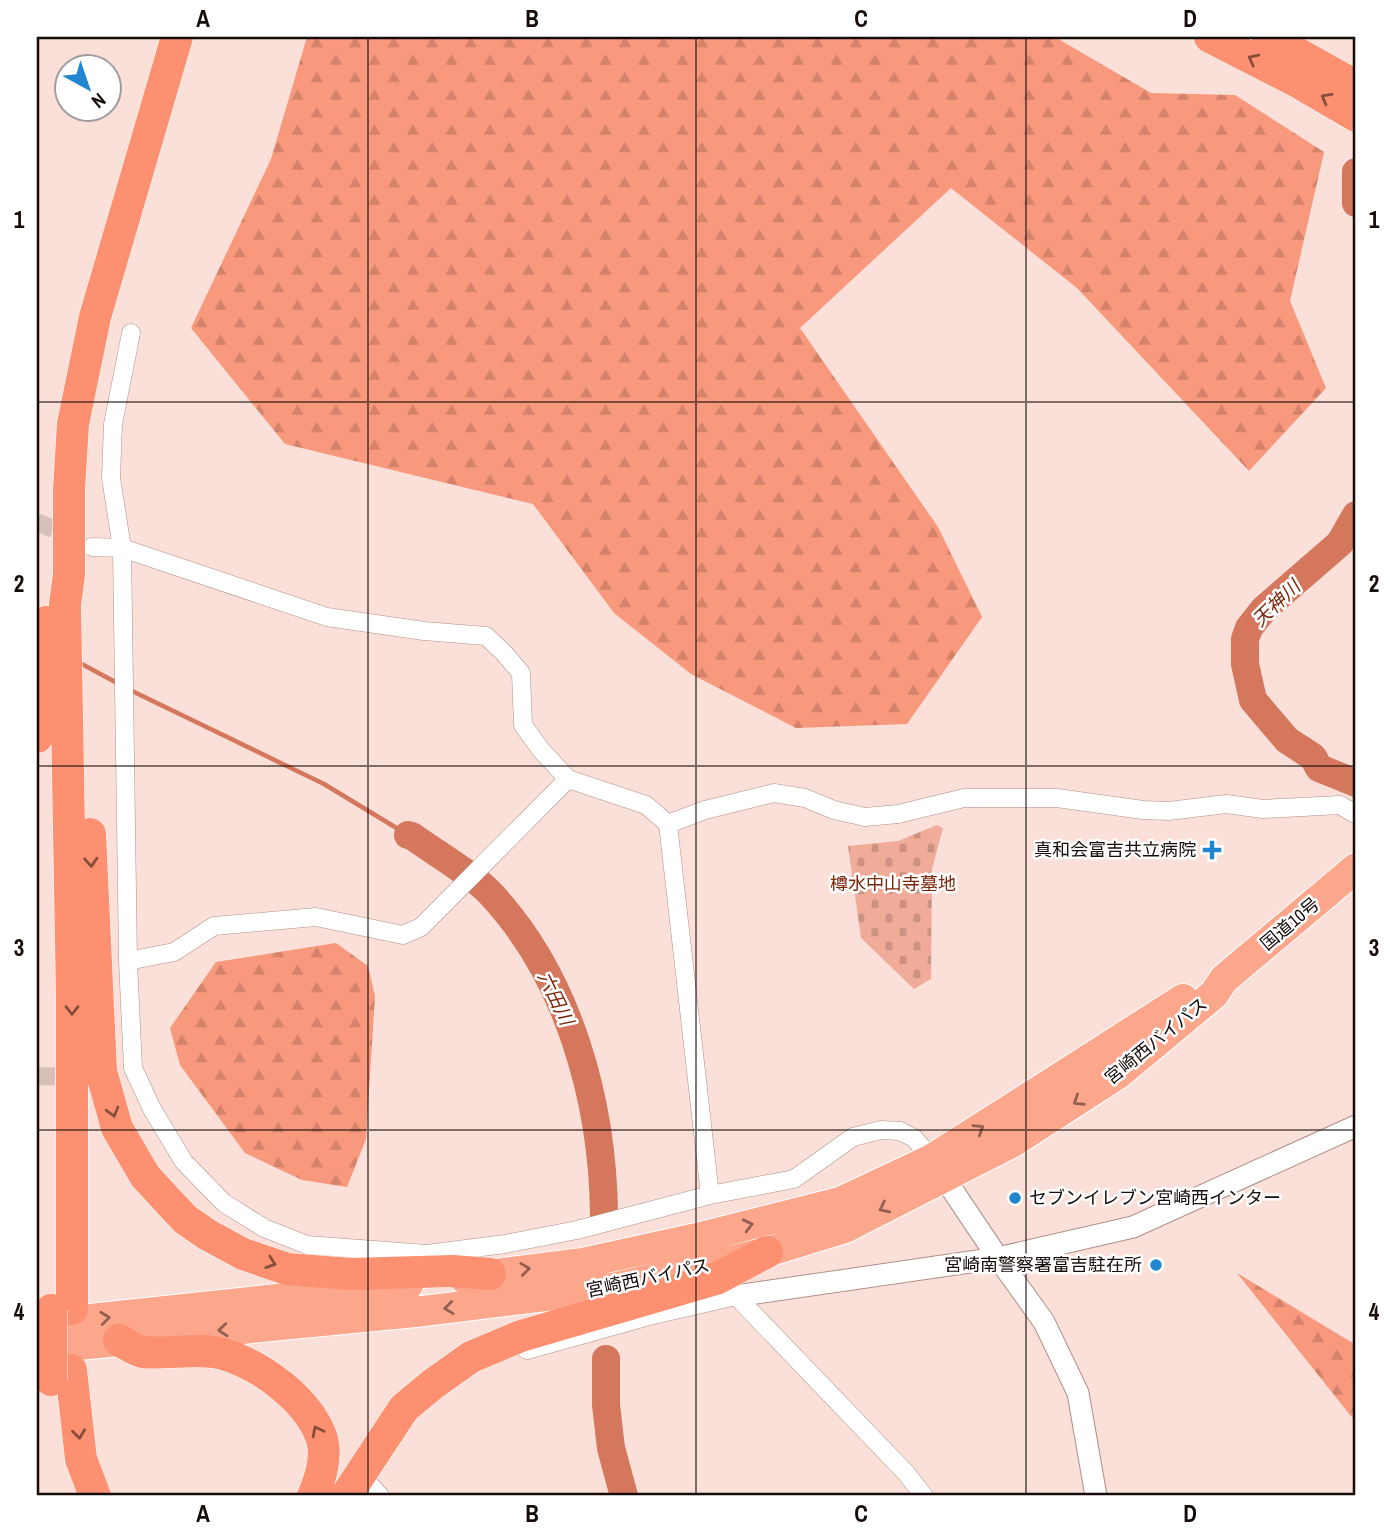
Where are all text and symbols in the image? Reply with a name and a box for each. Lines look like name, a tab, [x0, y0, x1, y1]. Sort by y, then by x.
text: A	[196, 3, 210, 34]
text: B	[525, 3, 539, 34]
text: C	[854, 3, 868, 34]
text: D	[1183, 3, 1197, 34]
north arrow	[52, 52, 122, 122]
one-way arrow	[1248, 53, 1260, 67]
text: N	[86, 87, 112, 115]
one-way arrow	[1321, 94, 1334, 107]
text: 1	[14, 204, 25, 235]
text: 1	[1369, 204, 1380, 235]
text: 2	[14, 568, 24, 599]
text: 2	[1369, 568, 1379, 599]
water label: 天神川	[1246, 572, 1307, 632]
place label: 真和会富吉共立病院	[1034, 837, 1196, 862]
marker: 真和会富吉共立病院	[1202, 840, 1222, 860]
one-way arrow	[84, 857, 99, 868]
park label: 樽水中山寺墓地	[830, 871, 956, 896]
street label: 国道10号	[1255, 891, 1325, 956]
text: 3	[14, 932, 24, 963]
text: 3	[1369, 932, 1379, 963]
water label: 六田川	[532, 967, 581, 1031]
street label: 宮崎西バイパス	[1099, 991, 1212, 1090]
one-way arrow	[64, 1006, 80, 1016]
one-way arrow	[1072, 1092, 1085, 1105]
one-way arrow	[105, 1106, 119, 1118]
one-way arrow	[971, 1125, 984, 1138]
place label: セブンイレブン宮崎西インター	[1029, 1185, 1281, 1210]
marker: セブンイレブン宮崎西インター	[1007, 1190, 1023, 1206]
one-way arrow	[879, 1200, 891, 1214]
one-way arrow	[742, 1219, 754, 1233]
street label: 宮崎西バイパス	[584, 1252, 712, 1303]
place label: 宮崎南警察署富吉駐在所	[944, 1252, 1142, 1277]
one-way arrow	[264, 1255, 276, 1269]
marker: 宮崎南警察署富吉駐在所	[1148, 1257, 1164, 1273]
one-way arrow	[519, 1262, 531, 1277]
text: 4	[14, 1296, 25, 1327]
text: 4	[1369, 1296, 1380, 1327]
one-way arrow	[444, 1301, 455, 1316]
one-way arrow	[99, 1311, 110, 1326]
one-way arrow	[217, 1322, 228, 1337]
one-way arrow	[311, 1426, 325, 1438]
one-way arrow	[71, 1428, 86, 1440]
text: A	[196, 1498, 210, 1529]
text: B	[525, 1498, 539, 1529]
text: C	[854, 1498, 868, 1529]
text: D	[1183, 1498, 1197, 1529]

